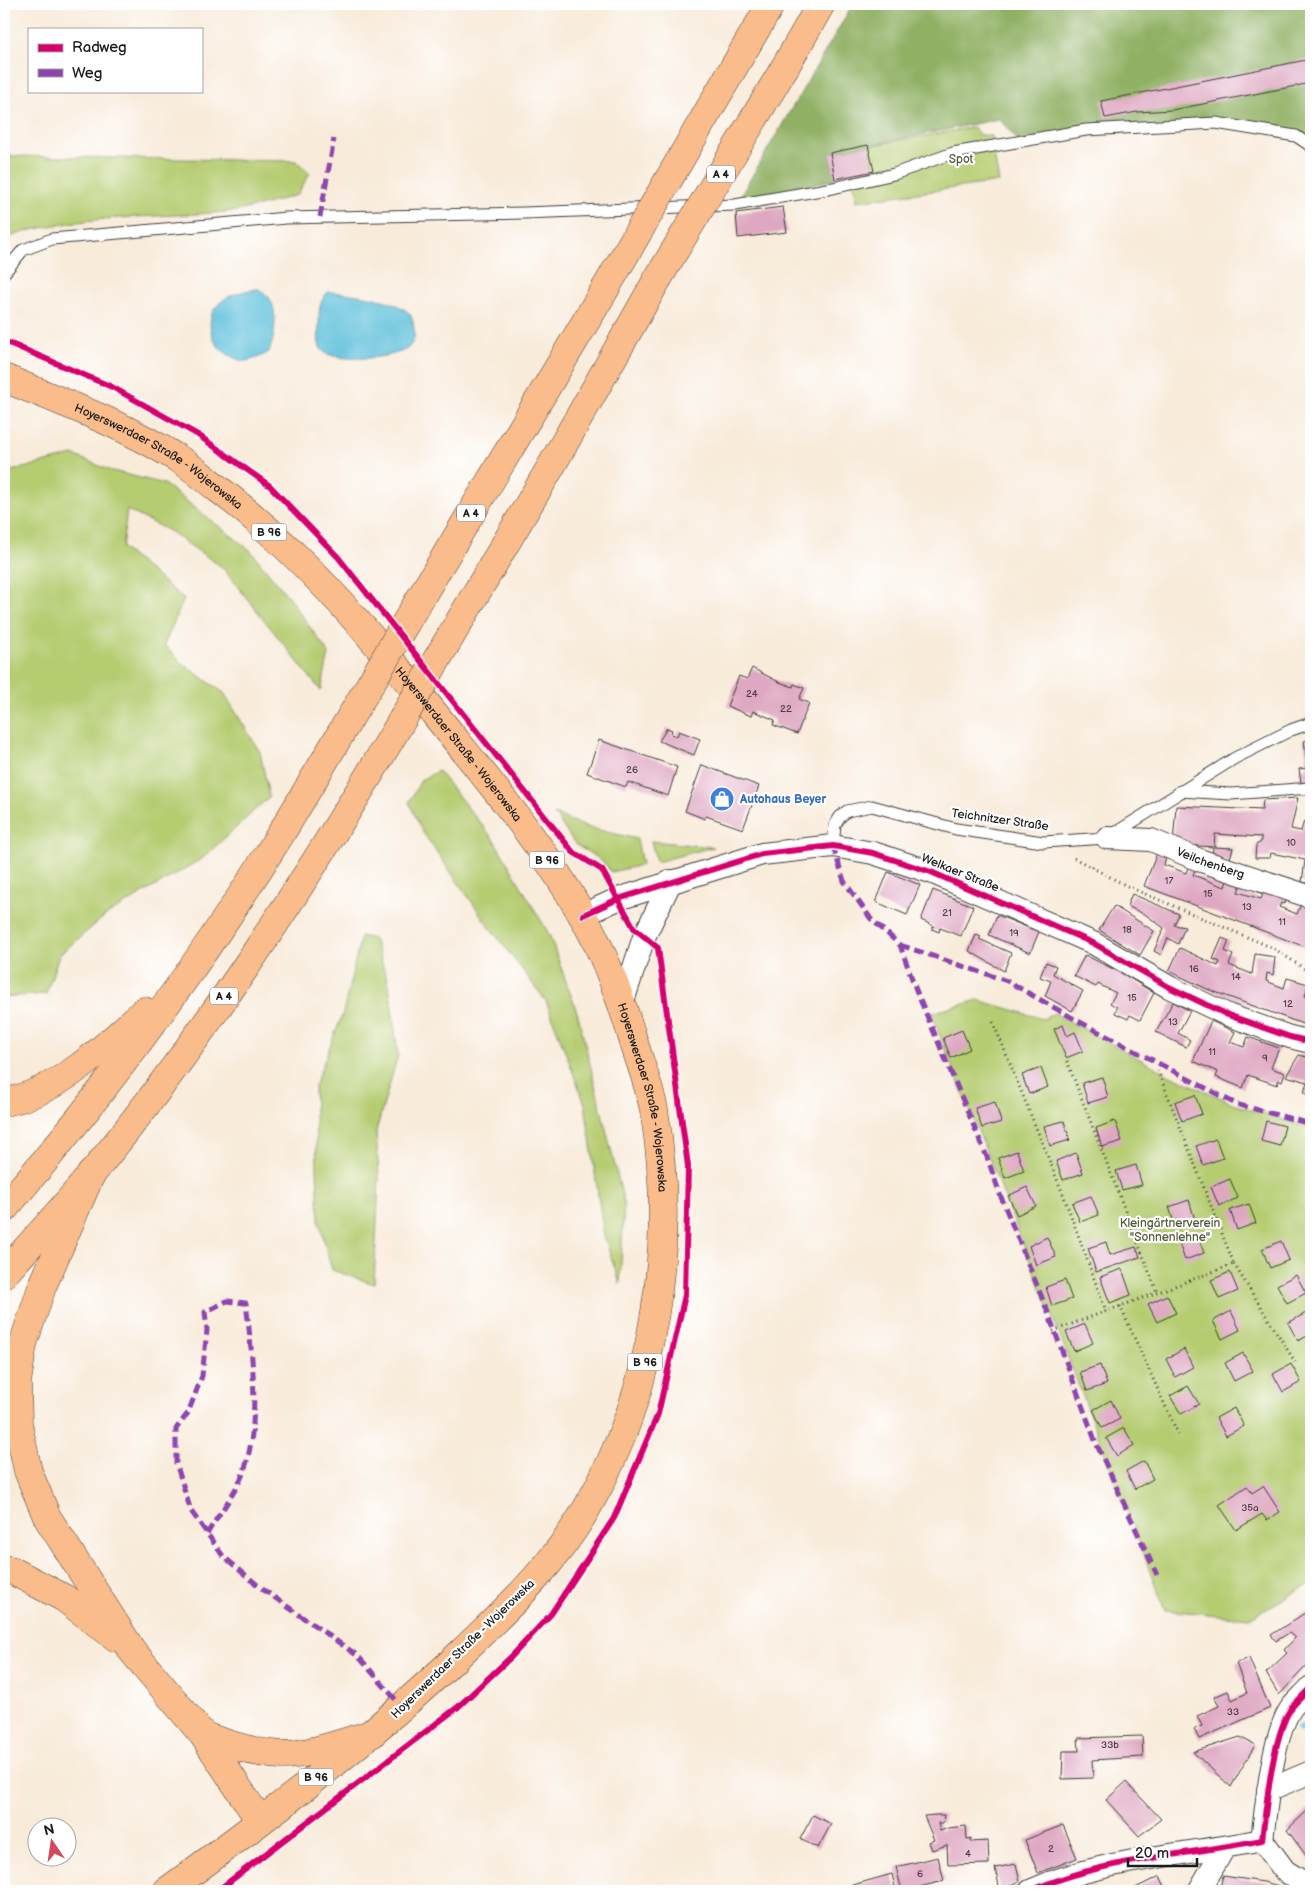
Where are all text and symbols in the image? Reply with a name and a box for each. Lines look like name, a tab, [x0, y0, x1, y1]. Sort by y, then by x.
legend	[28, 28, 202, 92]
text: Radweg	[72, 38, 127, 57]
text: Weg	[72, 64, 102, 83]
park label: Spot	[949, 152, 974, 167]
road number: A 4	[707, 165, 735, 182]
street label: Hoyerswerdaer Straße - Wojerowska	[72, 400, 246, 513]
road number: A 4	[457, 504, 485, 522]
road number: B 96	[252, 524, 286, 540]
street label: Hoyerswerdaer Straße - Wojerowska	[392, 664, 525, 825]
house number: 24	[746, 688, 758, 700]
house number: 22	[780, 703, 792, 715]
house number: 26	[626, 764, 638, 776]
shop icon: Autohaus Beyer	[709, 786, 735, 812]
place label: Autohaus Beyer	[739, 792, 827, 807]
street label: Teichnitzer Straße	[951, 806, 1049, 834]
house number: 10	[1286, 837, 1296, 849]
street label: Veilchenberg	[1174, 844, 1246, 882]
street label: Welkaer Straße	[919, 851, 1001, 895]
road number: B 96	[530, 852, 564, 868]
house number: 17	[1165, 875, 1173, 887]
house number: 15	[1203, 888, 1213, 900]
house number: 13	[1242, 901, 1252, 913]
house number: 21	[942, 907, 952, 919]
house number: 11	[1278, 916, 1286, 928]
house number: 18	[1122, 924, 1132, 936]
house number: 19	[1009, 927, 1019, 939]
house number: 16	[1189, 963, 1199, 975]
house number: 14	[1231, 971, 1241, 983]
road number: A 4	[210, 988, 238, 1004]
house number: 15	[1127, 992, 1137, 1004]
house number: 12	[1283, 998, 1293, 1010]
street label: Hoyerswerdaer Straße - Wojerowska	[614, 1001, 670, 1193]
house number: 13	[1168, 1016, 1178, 1028]
house number: 11	[1208, 1046, 1216, 1058]
house number: 9	[1262, 1052, 1268, 1064]
park label: Kleingärtnerverein "Sonnenlehne"	[1120, 1216, 1221, 1245]
road number: B 96	[628, 1354, 662, 1370]
house number: 35a	[1241, 1502, 1259, 1514]
street label: Hoyerswerdaer Straße - Wojerowska	[388, 1576, 538, 1722]
house number: 33	[1227, 1706, 1239, 1718]
house number: 33b	[1101, 1739, 1119, 1751]
road number: B 96	[298, 1768, 334, 1785]
north arrow	[28, 1818, 78, 1868]
text: N	[42, 1820, 56, 1839]
scale bar	[1128, 1835, 1196, 1867]
house number: 2	[1048, 1843, 1054, 1855]
text: 20 m	[1135, 1844, 1169, 1863]
house number: 4	[965, 1848, 971, 1860]
house number: 6	[917, 1868, 923, 1880]

